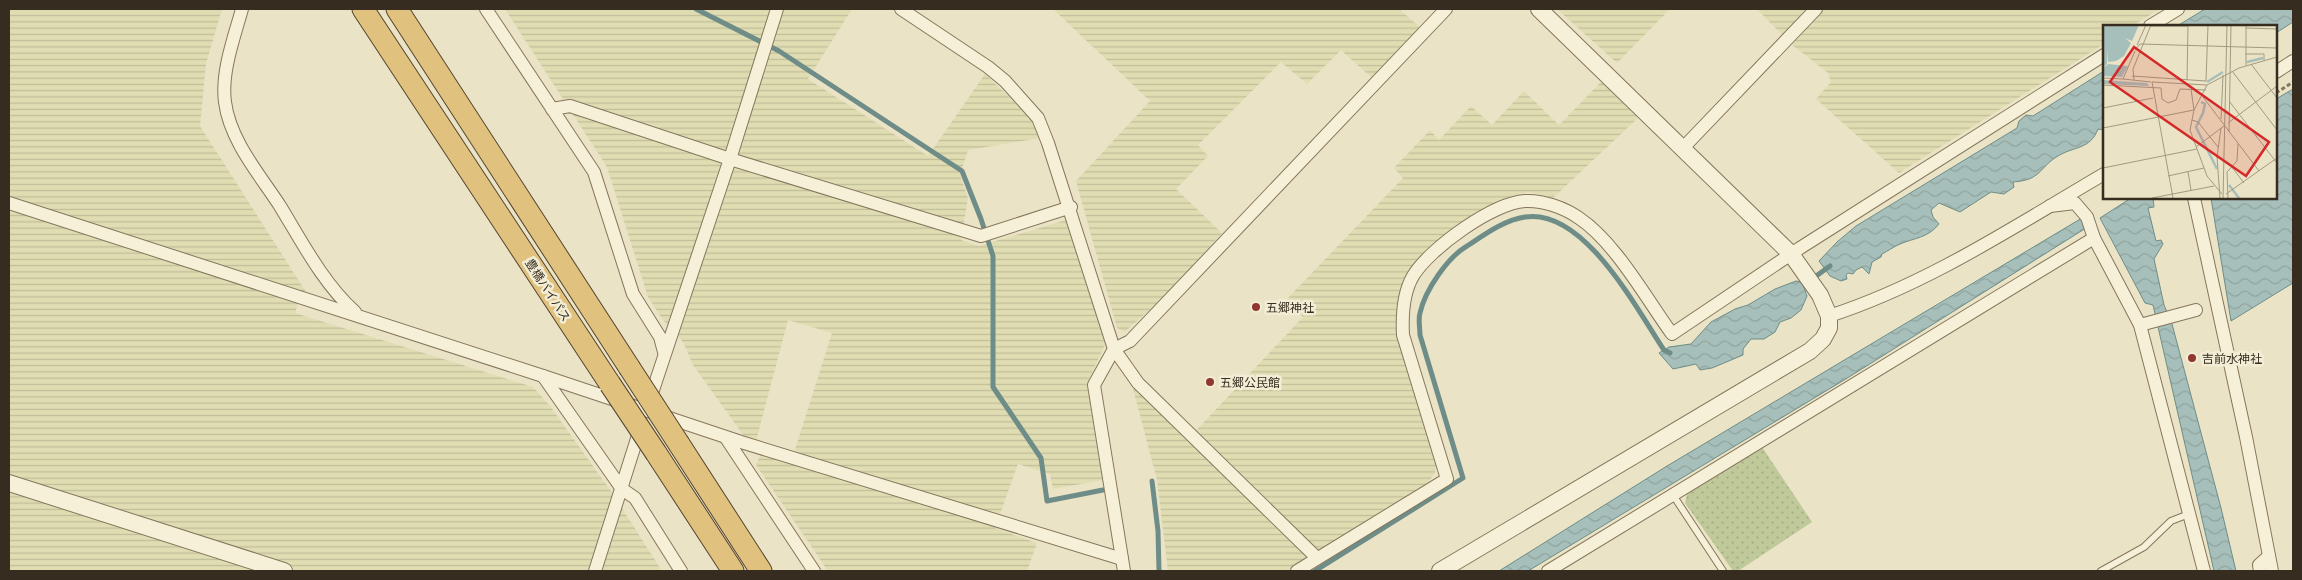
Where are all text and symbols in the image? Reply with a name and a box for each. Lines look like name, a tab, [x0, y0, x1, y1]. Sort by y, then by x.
inset map	[2103, 25, 2277, 199]
street label: 豊橋バイパス	[521, 255, 575, 325]
place label: 五郷神社	[1266, 299, 1314, 316]
marker: 五郷神社	[1250, 301, 1262, 313]
place label: 吉前水神社	[2202, 350, 2262, 367]
marker: 吉前水神社	[2186, 352, 2198, 364]
place label: 五郷公民館	[1220, 374, 1280, 391]
marker: 五郷公民館	[1204, 376, 1216, 388]

